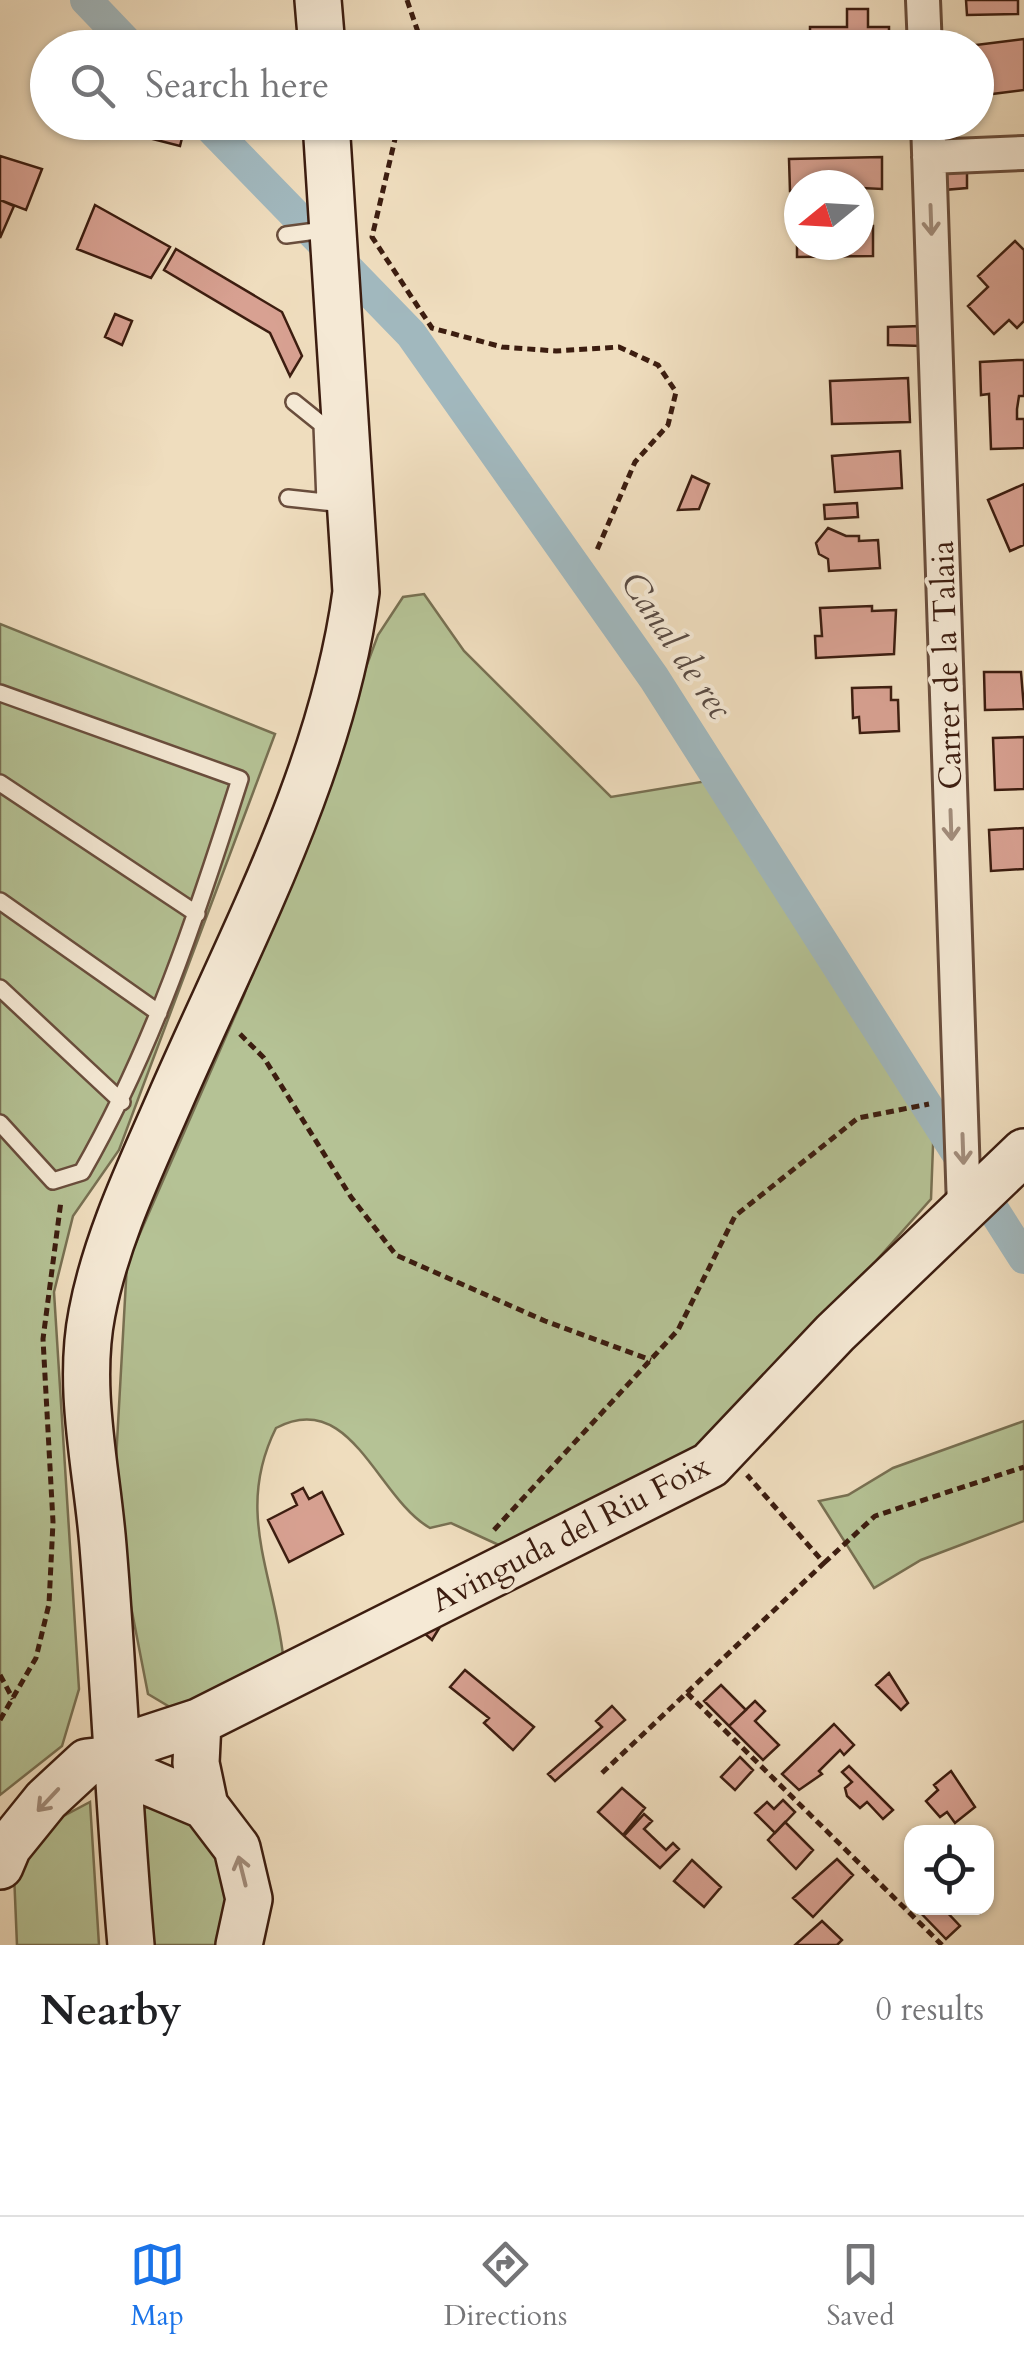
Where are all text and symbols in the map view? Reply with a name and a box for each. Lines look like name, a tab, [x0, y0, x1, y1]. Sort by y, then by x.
search box	[30, 30, 994, 140]
icon: search	[65, 58, 120, 113]
text: Search here	[145, 59, 329, 111]
north arrow	[784, 170, 874, 260]
one-way arrow	[922, 203, 941, 235]
street label: Carrer de la Talaia	[921, 539, 973, 790]
water label: Canal de rec	[609, 562, 744, 729]
one-way arrow	[942, 808, 961, 840]
one-way arrow	[953, 1133, 972, 1165]
street label: Avinguda del Riu Foix	[424, 1445, 717, 1623]
one-way arrow	[37, 1787, 60, 1812]
map controls	[904, 1825, 994, 1915]
button: locate	[904, 1825, 994, 1915]
one-way arrow	[232, 1856, 250, 1888]
text: Nearby	[40, 1982, 182, 2039]
text: 0 results	[876, 1988, 984, 2032]
tab: Map	[130, 2237, 185, 2335]
tab: Directions	[444, 2237, 567, 2335]
tab: Saved	[826, 2237, 894, 2335]

